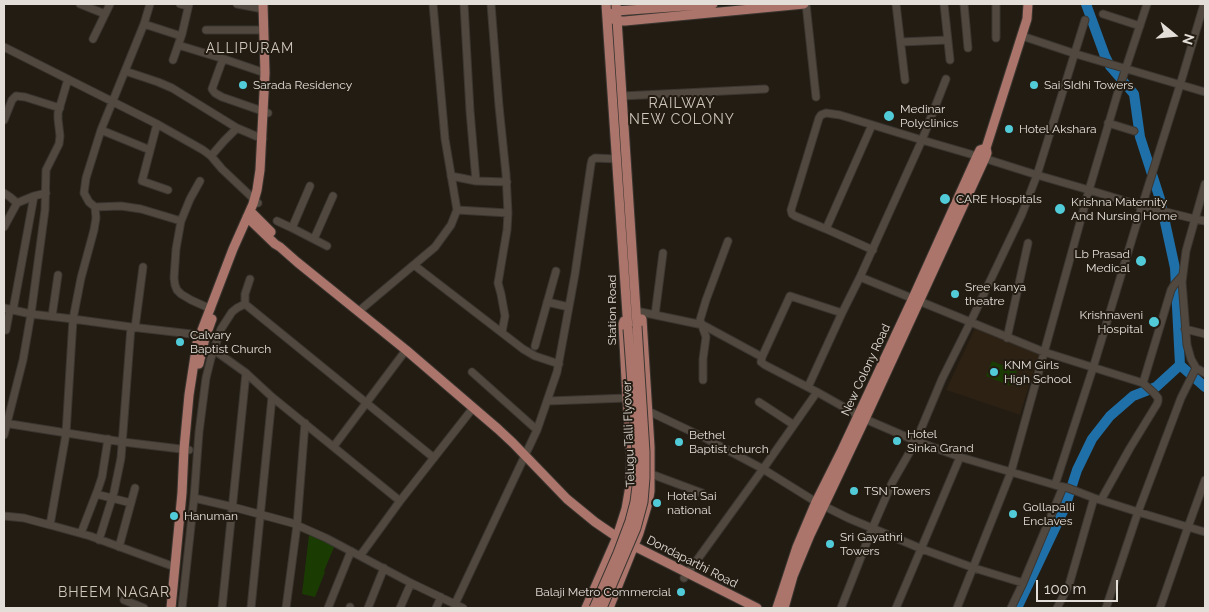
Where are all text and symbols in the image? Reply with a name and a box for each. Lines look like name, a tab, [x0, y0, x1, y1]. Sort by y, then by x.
north arrow	[1149, 10, 1199, 60]
text: N	[1179, 32, 1198, 47]
district label: ALLIPURAM	[205, 41, 295, 57]
place label: Sarada Residency	[253, 78, 352, 92]
place label: Sai SIdhi Towers	[1044, 78, 1133, 92]
marker: Sarada Residency	[237, 79, 249, 91]
marker: Sai SIdhi Towers	[1028, 79, 1040, 91]
district label: RAILWAY NEW COLONY	[628, 96, 736, 128]
place label: Medinar Polyclinics	[900, 102, 958, 130]
marker: Medinar Polyclinics	[882, 109, 896, 123]
place label: Hotel Akshara	[1019, 122, 1097, 136]
marker: Hotel Akshara	[1003, 123, 1015, 135]
marker: CARE Hospitals	[938, 192, 952, 206]
place label: CARE Hospitals	[956, 192, 1042, 206]
place label: Krishna Maternity And Nursing Home	[1071, 195, 1177, 223]
marker: Krishna Maternity And Nursing Home	[1053, 202, 1067, 216]
place label: Lb Prasad Medical	[1075, 247, 1130, 275]
marker: Lb Prasad Medical	[1134, 254, 1148, 268]
street label: Station Road	[605, 275, 619, 345]
place label: Sree kanya theatre	[965, 280, 1026, 308]
marker: Sree kanya theatre	[949, 288, 961, 300]
place label: Krishnaveni Hospital	[1079, 308, 1143, 336]
marker: Krishnaveni Hospital	[1147, 315, 1161, 329]
street label: New Colony Road	[838, 322, 894, 418]
place label: Calvary Baptist Church	[190, 328, 271, 356]
marker: Calvary Baptist Church	[174, 336, 186, 348]
place label: KNM Girls High School	[1004, 358, 1071, 386]
marker: KNM Girls High School	[988, 366, 1000, 378]
street label: Telugu Talli Flyover	[620, 380, 638, 488]
place label: Hotel Sinka Grand	[907, 427, 974, 455]
place label: Bethel Baptist church	[689, 428, 769, 456]
marker: Hotel Sinka Grand	[891, 435, 903, 447]
marker: Bethel Baptist church	[673, 436, 685, 448]
place label: TSN Towers	[864, 484, 930, 498]
marker: TSN Towers	[848, 485, 860, 497]
place label: Hotel Sai national	[667, 489, 717, 517]
marker: Hotel Sai national	[651, 497, 663, 509]
place label: Gollapalli Enclaves	[1023, 500, 1075, 528]
marker: Gollapalli Enclaves	[1007, 508, 1019, 520]
place label: Hanuman	[184, 509, 238, 523]
marker: Hanuman	[168, 510, 180, 522]
place label: Sri Gayathri Towers	[840, 530, 903, 558]
street label: Dondaparthi Road	[644, 533, 740, 591]
marker: Sri Gayathri Towers	[824, 538, 836, 550]
scale bar	[1039, 570, 1122, 602]
text: 100 m	[1044, 580, 1086, 598]
district label: BHEEM NAGAR	[57, 585, 171, 601]
place label: Balaji Metro Commercial	[535, 585, 671, 599]
marker: Balaji Metro Commercial	[675, 586, 687, 598]

